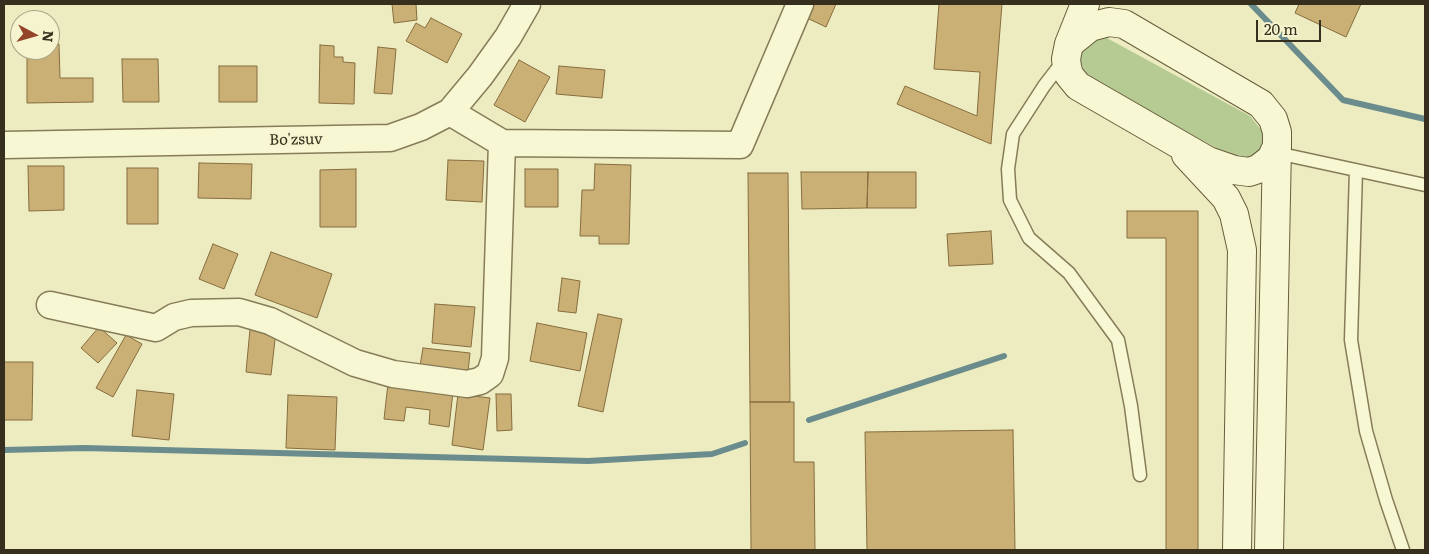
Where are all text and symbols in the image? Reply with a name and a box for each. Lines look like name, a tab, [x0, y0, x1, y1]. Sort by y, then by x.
north arrow	[10, 10, 60, 60]
scale bar	[1259, 10, 1324, 42]
text: 20 m	[1264, 17, 1298, 40]
text: N	[38, 30, 59, 43]
street label: Bo'zsuv	[269, 131, 323, 149]

